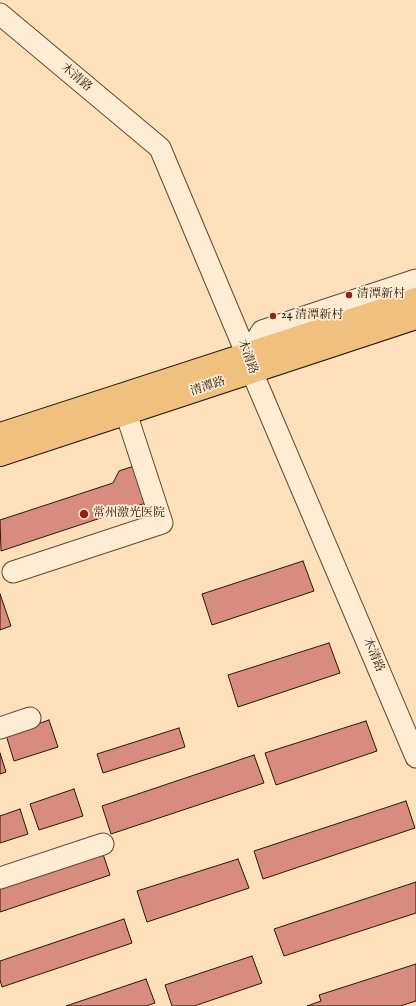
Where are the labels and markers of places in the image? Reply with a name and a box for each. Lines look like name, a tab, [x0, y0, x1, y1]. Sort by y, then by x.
place label: 清潭新村	[357, 288, 405, 302]
marker: 清潭新村	[344, 290, 354, 300]
place label: 24 清潭新村	[281, 309, 343, 323]
marker: 24 清潭新村	[268, 311, 278, 321]
place label: 常州激光医院	[93, 507, 165, 521]
marker: 常州激光医院	[78, 508, 90, 520]

